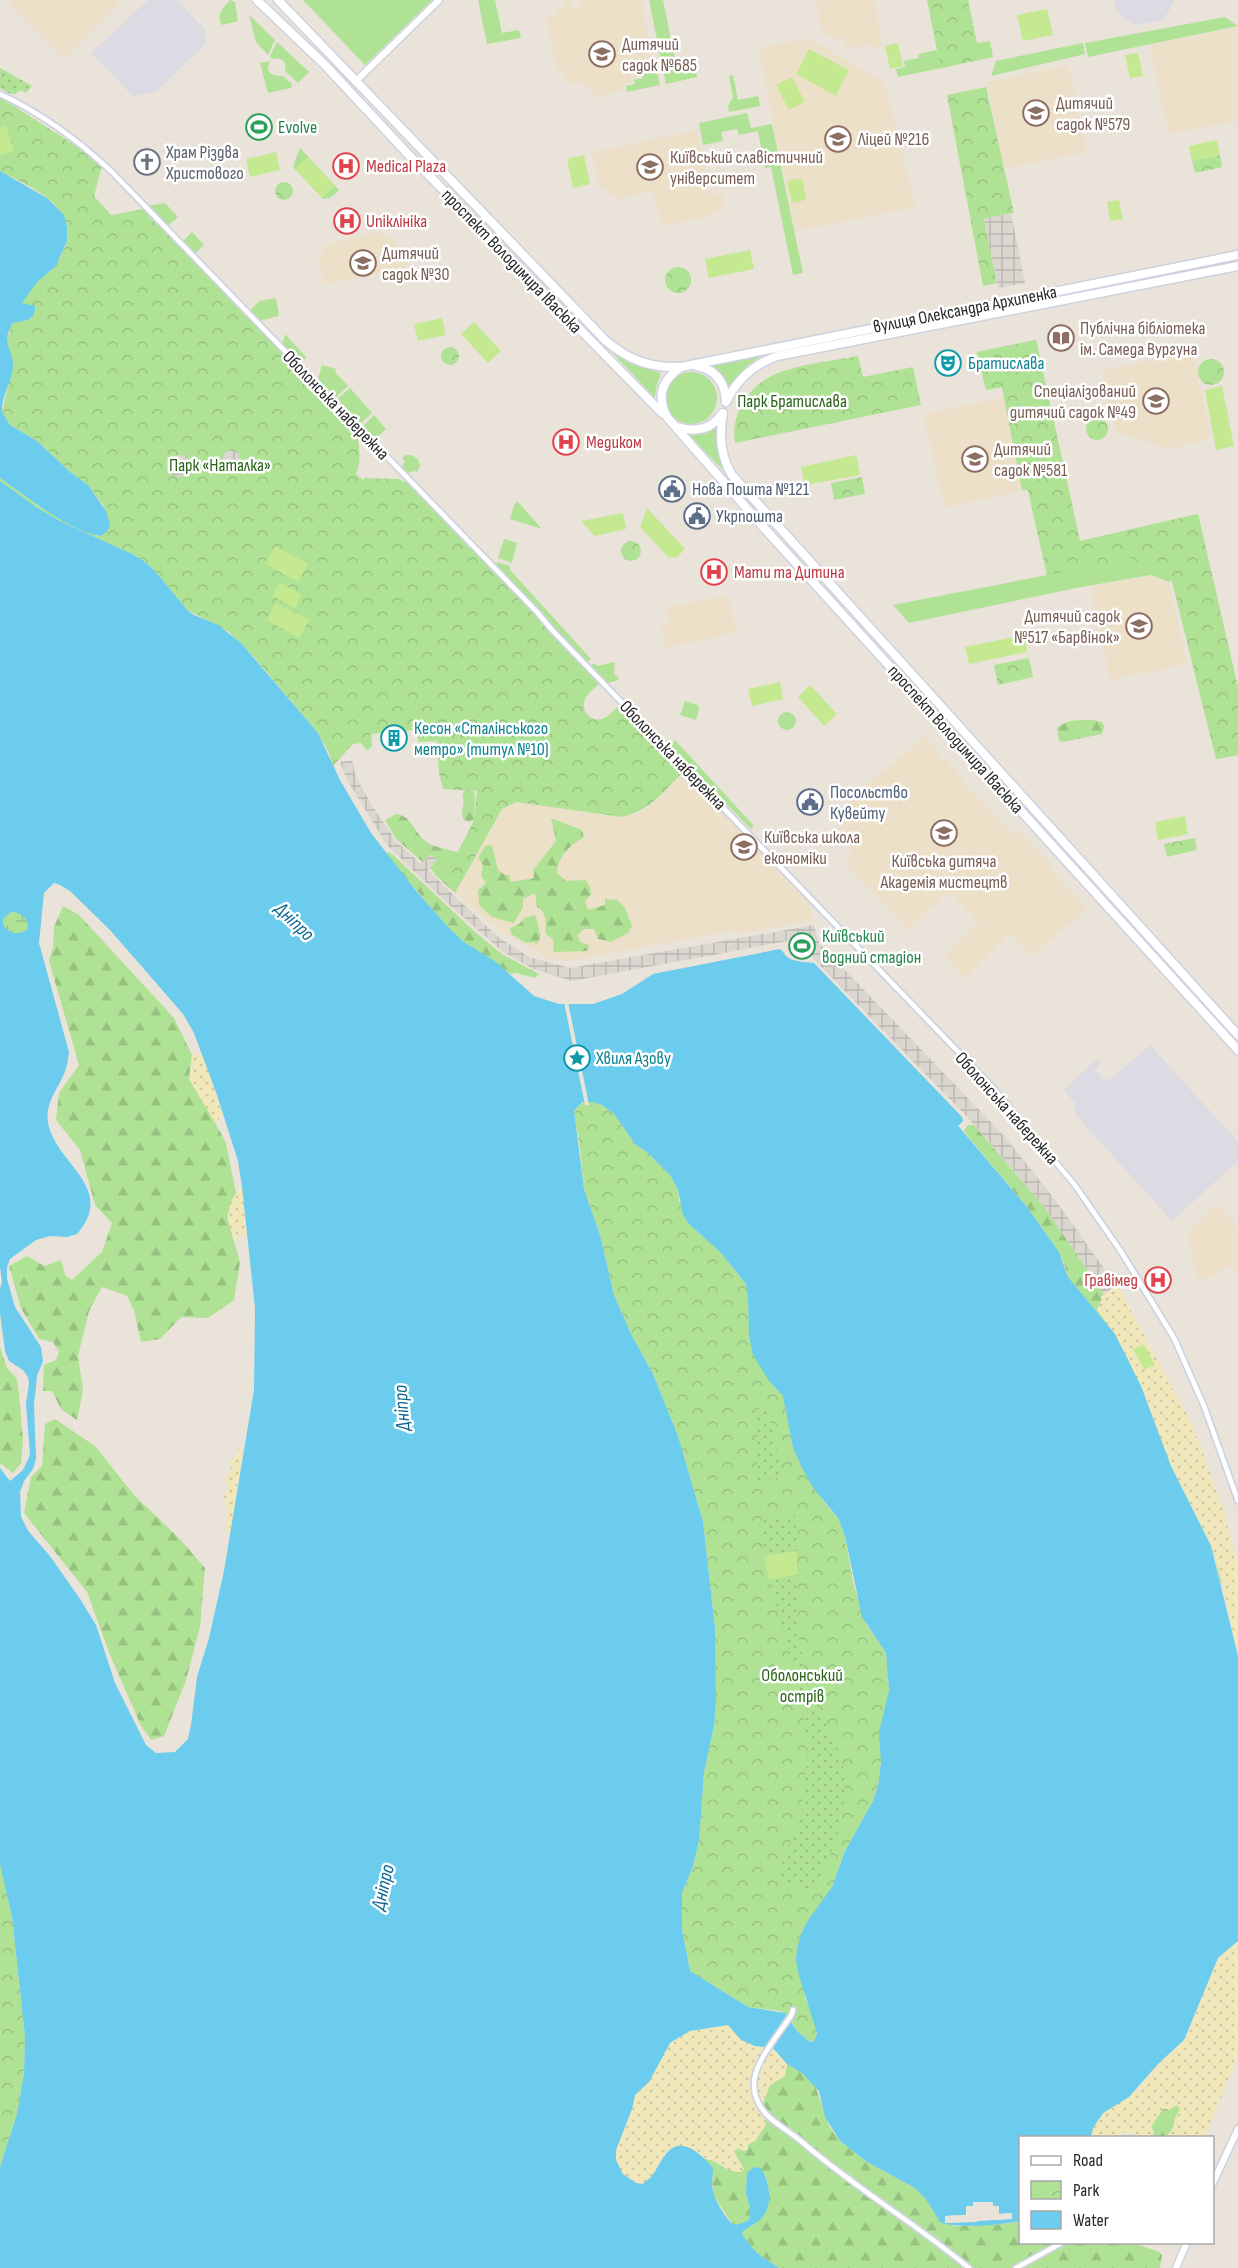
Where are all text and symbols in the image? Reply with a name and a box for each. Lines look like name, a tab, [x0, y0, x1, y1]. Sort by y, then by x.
place label: Дитячий садок №685	[622, 34, 697, 76]
school or university icon: Дитячий садок №685	[587, 39, 617, 69]
place label: Дитячий садок №579	[1056, 93, 1130, 135]
school or university icon: Дитячий садок №579	[1021, 98, 1051, 128]
sports icon: Evolve	[244, 112, 274, 142]
place label: Evolve	[278, 117, 317, 138]
school or university icon: Ліцей №216	[823, 124, 853, 154]
place label: Ліцей №216	[857, 129, 929, 150]
place label: Храм Різдва Христового	[165, 142, 244, 184]
church icon: Храм Різдва Христового	[132, 147, 162, 177]
place label: Київський славістичний університет	[670, 147, 823, 189]
hospital icon: Medical Plaza	[331, 151, 361, 181]
school or university icon: Київський славістичний університет	[635, 152, 665, 182]
place label: Medical Plaza	[366, 156, 446, 177]
street label: проспект Володимира Івасюка	[437, 185, 586, 338]
hospital icon: Uniклініка	[332, 206, 362, 236]
place label: Uniклініка	[366, 211, 427, 232]
place label: Дитячий садок №30	[382, 243, 450, 285]
school or university icon: Дитячий садок №30	[348, 248, 378, 278]
street label: вулиця Олександра Архипенка	[872, 281, 1059, 338]
place label: Публічна бібліотека ім. Самеда Вургуна	[1080, 318, 1206, 360]
library icon: Публічна бібліотека ім. Самеда Вургуна	[1046, 323, 1076, 353]
street label: Оболонська набережна	[278, 346, 393, 464]
theatre icon: Братислава	[933, 348, 963, 378]
place label: Братислава	[968, 353, 1045, 374]
place label: Спеціалізований дитячий садок №49	[1010, 381, 1136, 423]
school or university icon: Спеціалізований дитячий садок №49	[1141, 386, 1171, 416]
park label: Парк Братислава	[737, 391, 847, 412]
hospital icon: Медиком	[551, 427, 581, 457]
place label: Медиком	[586, 432, 642, 453]
place label: Дитячий садок №581	[994, 439, 1068, 481]
school or university icon: Дитячий садок №581	[960, 444, 990, 474]
park label: Парк «Наталка»	[169, 455, 271, 476]
public building icon: Нова Пошта №121	[657, 474, 687, 504]
place label: Нова Пошта №121	[692, 479, 810, 500]
public building icon: Укрпошта	[682, 501, 712, 531]
place label: Укрпошта	[716, 506, 783, 527]
hospital icon: Мати та Дитина	[699, 557, 729, 587]
place label: Мати та Дитина	[734, 562, 845, 583]
place label: Дитячий садок №517 «Барвінок»	[1014, 606, 1120, 648]
school or university icon: Дитячий садок №517 «Барвінок»	[1124, 611, 1154, 641]
street label: проспект Володимира Івасюка	[883, 661, 1028, 818]
street label: Оболонська набережна	[615, 696, 730, 814]
place label: Кесон «Сталінського метро» (титул №10)	[414, 718, 549, 760]
building icon: Кесон «Сталінського метро» (титул №10)	[379, 723, 409, 753]
place label: Посольство Кувейту	[830, 782, 908, 824]
public building icon: Посольство Кувейту	[795, 787, 825, 817]
school or university icon: Київська дитяча Академія мистецтв	[929, 818, 959, 848]
place label: Київська школа економіки	[764, 827, 860, 869]
school or university icon: Київська школа економіки	[729, 832, 759, 862]
place label: Київська дитяча Академія мистецтв	[879, 851, 1008, 893]
water label: Дніпро	[269, 896, 319, 946]
place label: Київський водний стадіон	[822, 926, 921, 968]
sports icon: Київський водний стадіон	[787, 931, 817, 961]
place icon: Хвиля Азову	[562, 1043, 592, 1073]
place label: Хвиля Азову	[595, 1048, 671, 1069]
street label: Оболонська набережна	[951, 1048, 1063, 1169]
hospital icon: Гравімед	[1143, 1265, 1173, 1295]
place label: Гравімед	[1084, 1270, 1138, 1291]
water label: Дніпро	[388, 1384, 416, 1433]
park label: Оболонський острів	[761, 1665, 843, 1707]
water label: Дніпро	[366, 1862, 400, 1913]
legend	[1019, 2136, 1214, 2244]
text: Road	[1073, 2150, 1103, 2171]
text: Park	[1073, 2180, 1099, 2201]
text: Water	[1073, 2210, 1109, 2231]

